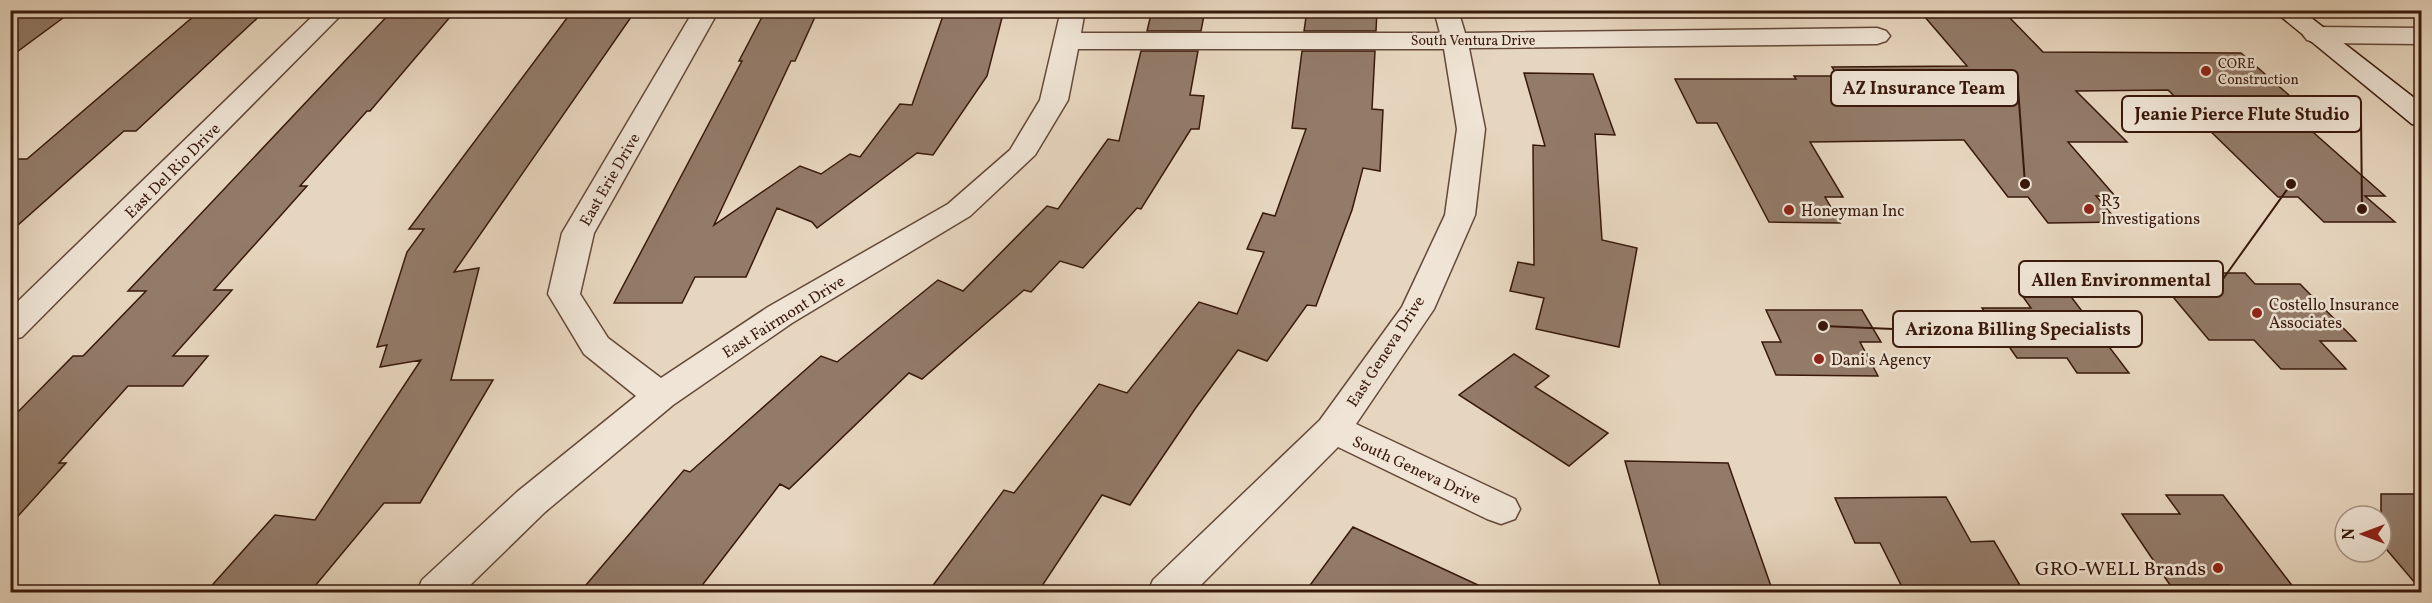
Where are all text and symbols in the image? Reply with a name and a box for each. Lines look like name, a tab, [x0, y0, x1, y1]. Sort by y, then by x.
street label: South Ventura Drive	[1411, 32, 1536, 51]
place label: CORE Construction	[2218, 55, 2299, 90]
marker: CORE Construction	[2199, 64, 2213, 78]
callout: AZ Insurance Team	[1831, 70, 2018, 106]
text: AZ Insurance Team	[1843, 77, 2005, 102]
callout: Jeanie Pierce Flute Studio	[2122, 96, 2361, 132]
text: Jeanie Pierce Flute Studio	[2133, 103, 2350, 128]
street label: East Del Rio Drive	[121, 119, 226, 224]
street label: East Erie Drive	[575, 129, 646, 231]
place label: R3 Investigations	[2101, 191, 2200, 231]
place label: Honeyman Inc	[1801, 201, 1904, 223]
marker: R3 Investigations	[2082, 202, 2096, 216]
marker: Honeyman Inc	[1782, 203, 1796, 217]
callout: Allen Environmental	[2019, 261, 2223, 297]
text: Allen Environmental	[2031, 269, 2211, 294]
street label: East Fairmont Drive	[718, 271, 850, 364]
street label: East Geneva Drive	[1343, 292, 1431, 412]
place label: Costello Insurance Associates	[2269, 295, 2399, 335]
marker: Costello Insurance Associates	[2250, 306, 2264, 320]
callout: Arizona Billing Specialists	[1893, 311, 2142, 347]
text: Arizona Billing Specialists	[1905, 318, 2131, 343]
place label: Dani's Agency	[1831, 350, 1931, 372]
marker: Dani's Agency	[1812, 352, 1826, 366]
street label: South Geneva Drive	[1348, 431, 1484, 510]
north arrow	[2333, 504, 2393, 564]
text: N	[2339, 528, 2361, 540]
place label: GRO-WELL Brands	[2035, 556, 2206, 584]
marker: GRO-WELL Brands	[2211, 561, 2225, 575]

